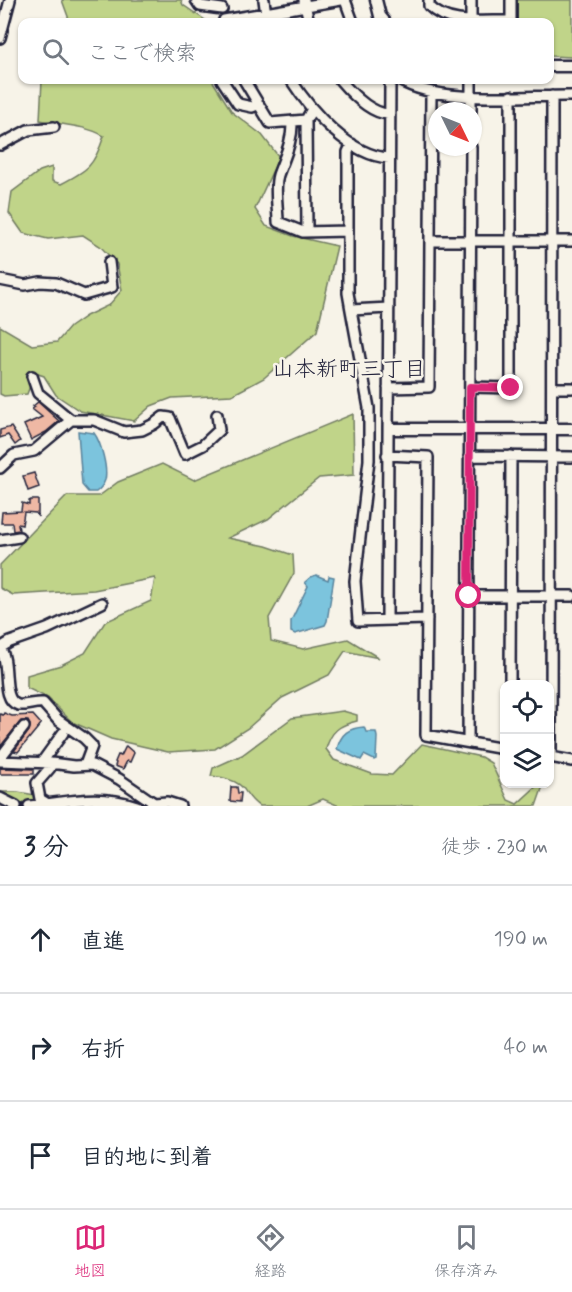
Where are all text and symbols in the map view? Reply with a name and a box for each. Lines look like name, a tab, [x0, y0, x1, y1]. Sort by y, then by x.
search box	[18, 18, 554, 84]
icon: search	[39, 35, 72, 68]
text: ここで検索	[87, 40, 197, 68]
north arrow	[428, 102, 482, 156]
district label: 山本新町三丁目	[272, 356, 426, 384]
route end	[497, 374, 523, 400]
route start	[455, 582, 481, 608]
map controls	[500, 680, 554, 788]
button: locate	[500, 680, 554, 734]
button: layers	[500, 734, 554, 788]
text: 3 分	[24, 831, 69, 865]
text: 徒歩 · 230 m	[441, 834, 548, 861]
icon: ahead	[24, 923, 57, 956]
text: 190 m	[494, 926, 548, 953]
text: 直進	[81, 928, 125, 956]
icon: right	[24, 1031, 57, 1064]
text: 40 m	[504, 1034, 548, 1061]
text: 右折	[81, 1036, 125, 1064]
icon: arrive	[24, 1139, 57, 1172]
text: 目的地に到着	[81, 1144, 213, 1172]
tab: 地図	[74, 1221, 107, 1282]
tab: 経路	[254, 1221, 287, 1282]
tab: 保存済み	[434, 1221, 498, 1282]

